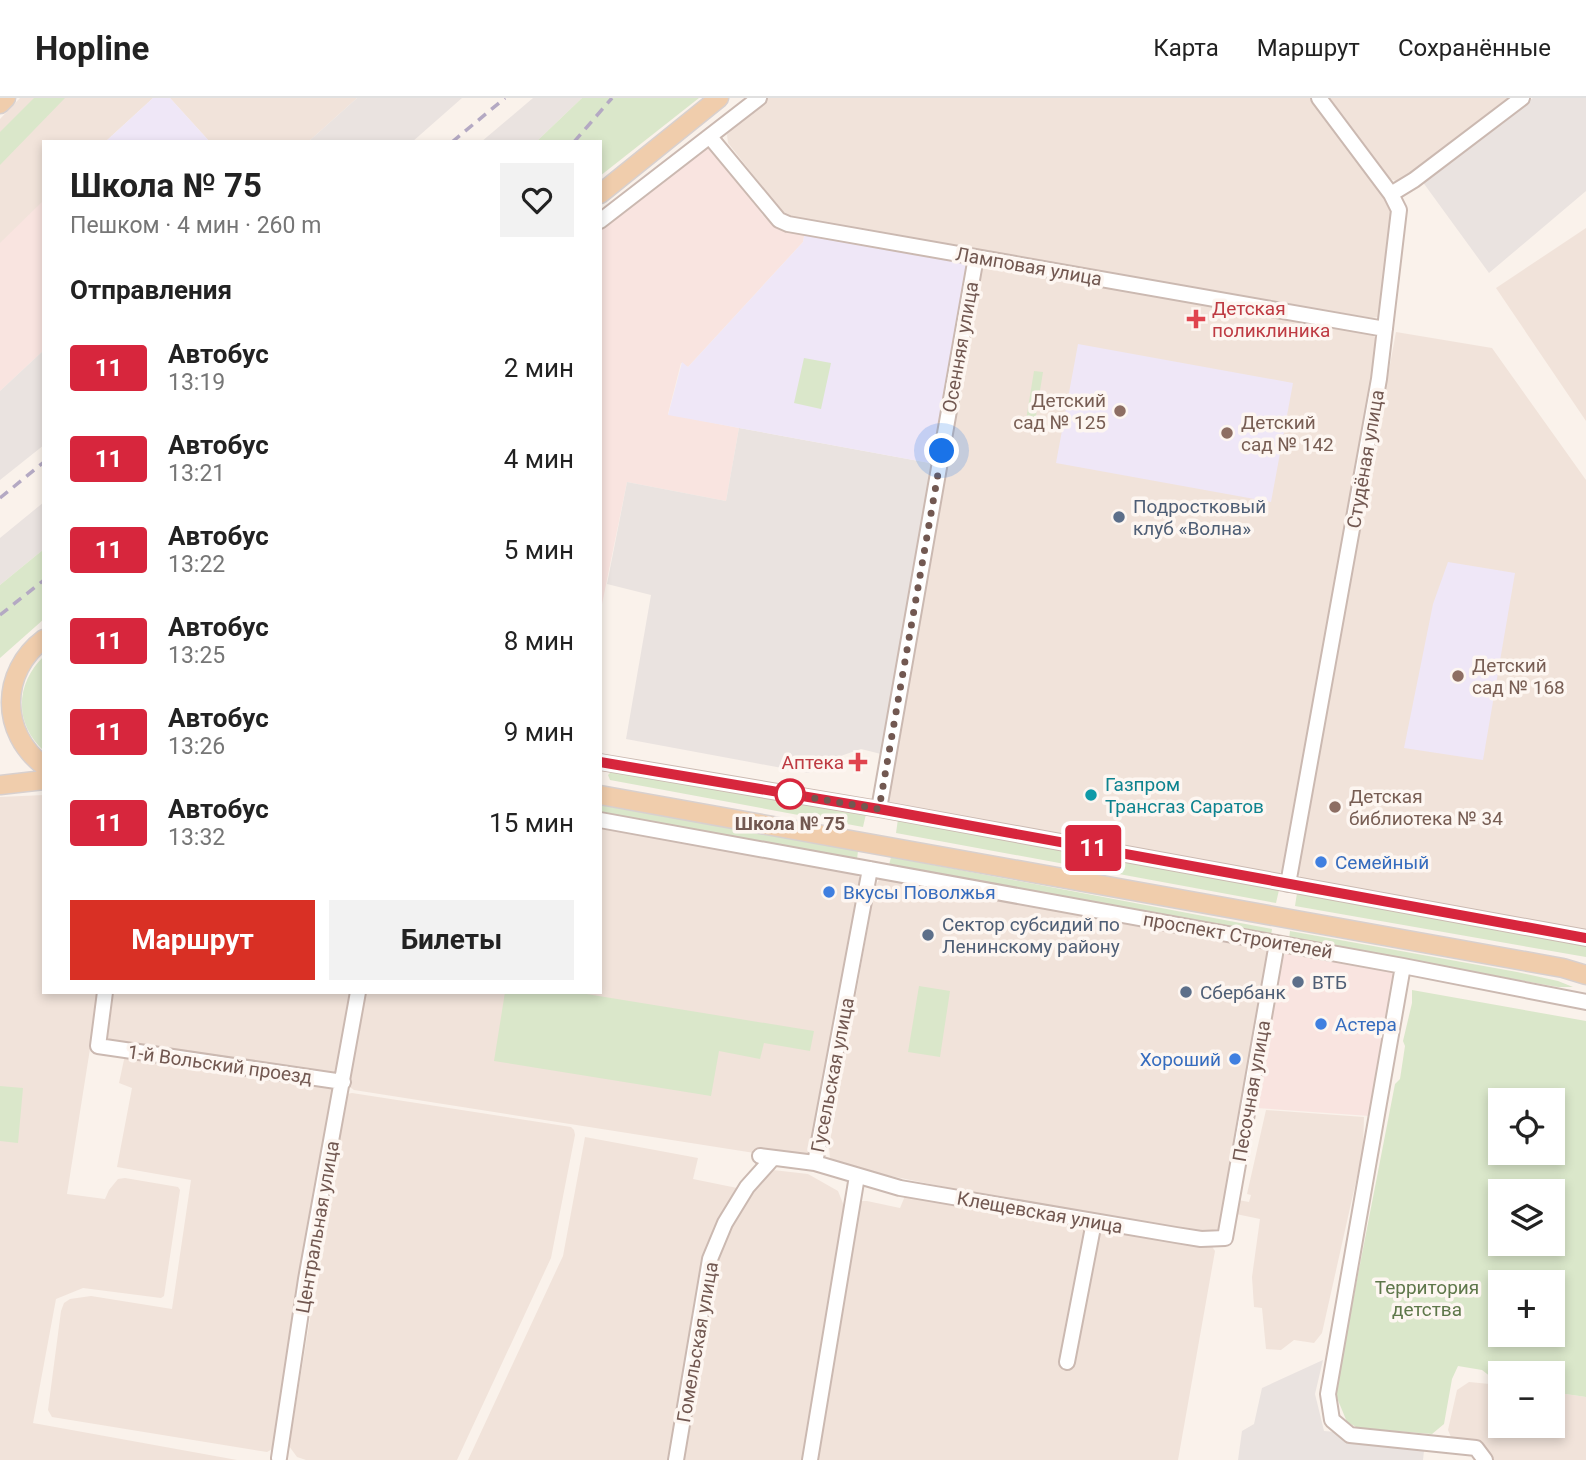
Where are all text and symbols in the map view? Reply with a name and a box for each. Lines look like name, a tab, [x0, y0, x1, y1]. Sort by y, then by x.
text: Hopline	[35, 29, 149, 68]
text: Карта	[1153, 34, 1219, 62]
text: Маршрут	[1257, 34, 1360, 62]
text: Сохранённые	[1398, 34, 1551, 62]
button: heart	[500, 163, 574, 237]
text: Школа № 75	[70, 166, 262, 205]
text: Пешком · 4 мин · 260 m	[70, 212, 321, 239]
street label: Ламповая улица	[954, 242, 1104, 291]
text: Отправления	[70, 275, 232, 305]
street label: Осенняя улица	[938, 280, 983, 414]
place label: Детская поликлиника	[1212, 297, 1330, 342]
marker: Детская поликлиника	[1186, 309, 1206, 329]
text: Автобус	[168, 339, 269, 369]
text: 2 мин	[504, 353, 574, 383]
text: 11	[95, 354, 122, 382]
text: 13:19	[168, 369, 225, 396]
street label: Студёная улица	[1342, 388, 1389, 530]
place label: Детский сад № 125	[1013, 389, 1106, 434]
marker: Детский сад № 125	[1112, 403, 1128, 419]
place label: Детский сад № 142	[1241, 411, 1334, 456]
marker: Детский сад № 142	[1219, 425, 1235, 441]
text: Автобус	[168, 430, 269, 460]
your location	[924, 433, 959, 468]
text: 4 мин	[504, 444, 574, 474]
text: 11	[95, 445, 122, 473]
text: 13:21	[168, 460, 225, 487]
place label: Подростковый клуб «Волна»	[1133, 495, 1266, 540]
marker: Подростковый клуб «Волна»	[1111, 509, 1127, 525]
text: Автобус	[168, 521, 269, 551]
text: 5 мин	[504, 535, 574, 565]
text: 11	[95, 536, 122, 564]
text: 13:22	[168, 551, 225, 578]
text: Автобус	[168, 612, 269, 642]
text: 8 мин	[504, 626, 574, 656]
text: 11	[95, 627, 122, 655]
text: 13:25	[168, 642, 225, 669]
place label: Детский сад № 168	[1472, 654, 1565, 699]
marker: Детский сад № 168	[1450, 668, 1466, 684]
text: Автобус	[168, 703, 269, 733]
text: 9 мин	[504, 717, 574, 747]
text: 11	[95, 718, 122, 746]
text: 13:26	[168, 733, 225, 760]
place label: Аптека	[782, 751, 844, 774]
marker: Аптека	[850, 754, 866, 770]
place label: Газпром Трансгаз Саратов	[1105, 773, 1264, 818]
marker: Школа № 75	[775, 779, 805, 809]
place label: Детская библиотека № 34	[1349, 785, 1503, 830]
marker: Газпром Трансгаз Саратов	[1083, 787, 1099, 803]
text: Автобус	[168, 794, 269, 824]
marker: Детская библиотека № 34	[1327, 799, 1343, 815]
text: 15 мин	[489, 808, 574, 838]
text: 11	[95, 809, 122, 837]
place label: Школа № 75	[735, 812, 845, 835]
text: 13:32	[168, 824, 225, 851]
line badge: 11	[1062, 825, 1124, 871]
text: 11	[1079, 834, 1107, 862]
place label: Семейный	[1335, 851, 1429, 874]
marker: Семейный	[1313, 854, 1329, 870]
place label: Вкусы Поволжья	[843, 881, 996, 904]
marker: Вкусы Поволжья	[821, 884, 837, 900]
button: Маршрут	[70, 900, 315, 980]
button: Билеты	[329, 900, 574, 980]
street label: проспект Строителей	[1141, 907, 1334, 963]
place label: Сектор субсидий по Ленинскому району	[942, 913, 1120, 958]
marker: Сектор субсидий по Ленинскому району	[920, 927, 936, 943]
place label: ВТБ	[1312, 971, 1347, 994]
marker: ВТБ	[1290, 974, 1306, 990]
place label: Сбербанк	[1200, 981, 1286, 1004]
marker: Сбербанк	[1178, 984, 1194, 1000]
street label: Гусельская улица	[806, 996, 859, 1154]
place label: Астера	[1335, 1013, 1397, 1036]
marker: Астера	[1313, 1016, 1329, 1032]
street label: Песочная улица	[1228, 1019, 1275, 1164]
street label: 1-й Вольский проезд	[126, 1040, 314, 1089]
place label: Хороший	[1140, 1048, 1221, 1071]
marker: Хороший	[1227, 1051, 1243, 1067]
map controls	[1488, 1088, 1565, 1438]
button: locate	[1488, 1088, 1565, 1165]
street label: Центральная улица	[291, 1139, 344, 1315]
button: layers	[1488, 1179, 1565, 1256]
street label: Клещевская улица	[955, 1187, 1125, 1238]
street label: Гомельская улица	[672, 1260, 723, 1424]
button: +	[1488, 1270, 1565, 1347]
park label: Территория детства	[1375, 1276, 1479, 1321]
button: −	[1488, 1361, 1565, 1438]

